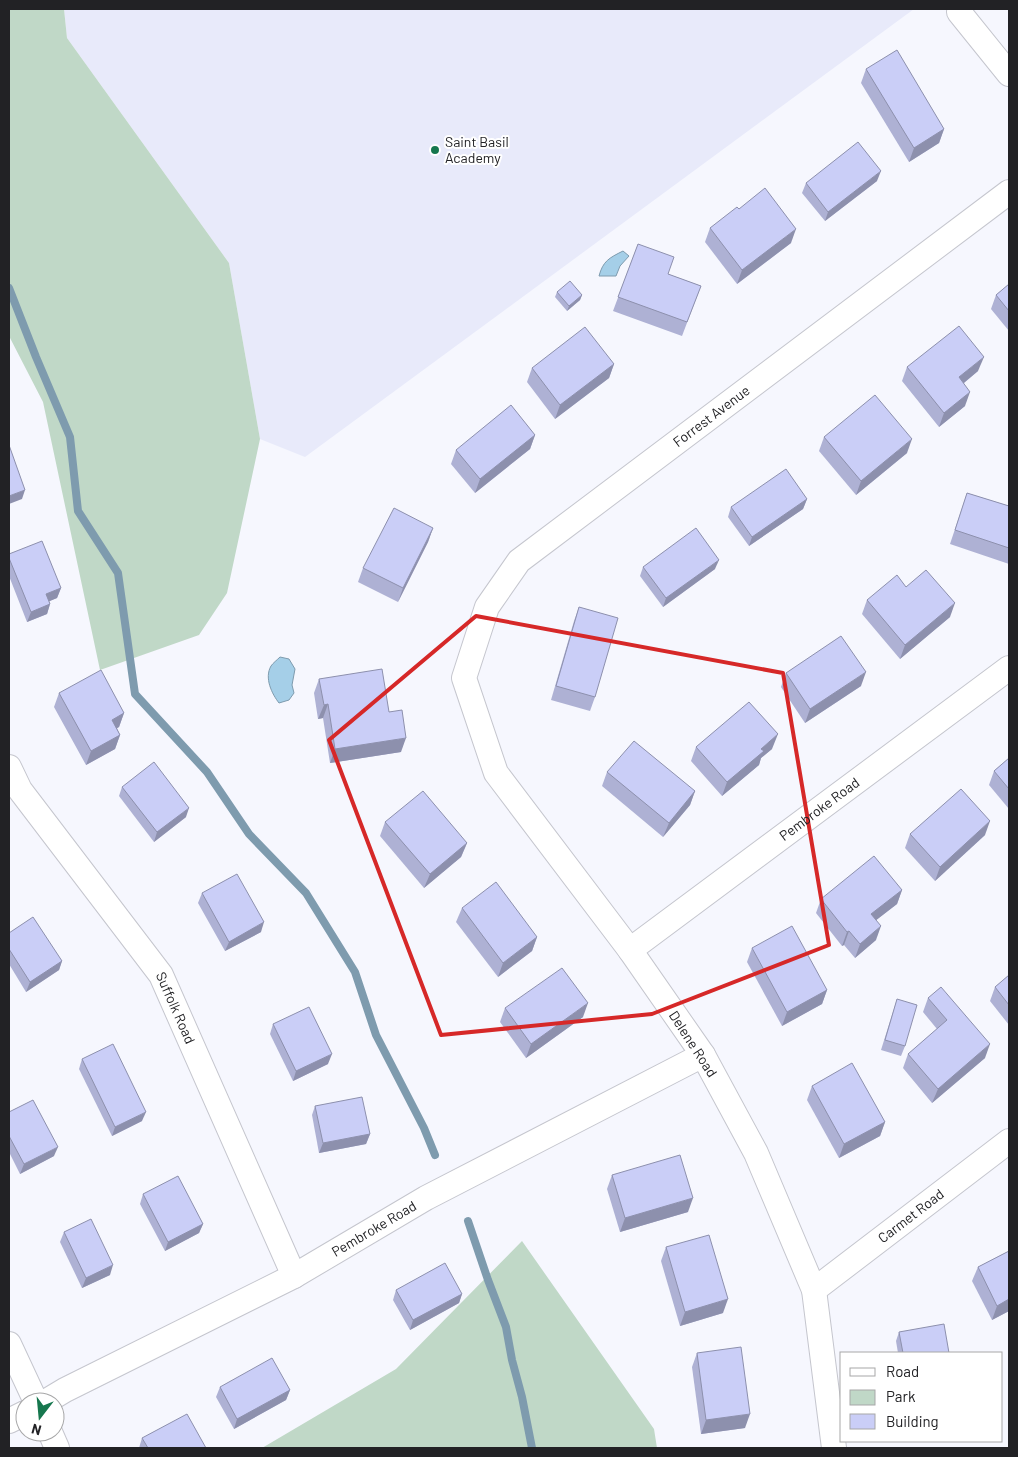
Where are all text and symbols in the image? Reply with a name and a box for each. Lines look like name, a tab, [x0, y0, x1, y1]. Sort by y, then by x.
place label: Saint Basil Academy	[445, 133, 509, 166]
marker: Saint Basil Academy	[429, 144, 441, 156]
street label: Forrest Avenue	[669, 381, 753, 450]
street label: Pembroke Road	[776, 773, 862, 844]
street label: Suffolk Road	[153, 969, 199, 1046]
street label: Delene Road	[666, 1007, 721, 1080]
street label: Carmet Road	[874, 1185, 947, 1246]
street label: Pembroke Road	[328, 1197, 419, 1260]
legend	[840, 1352, 1003, 1442]
text: Road	[886, 1362, 919, 1380]
text: Park	[886, 1387, 916, 1405]
north arrow	[15, 1392, 65, 1442]
text: Building	[886, 1412, 939, 1430]
text: N	[29, 1421, 43, 1439]

